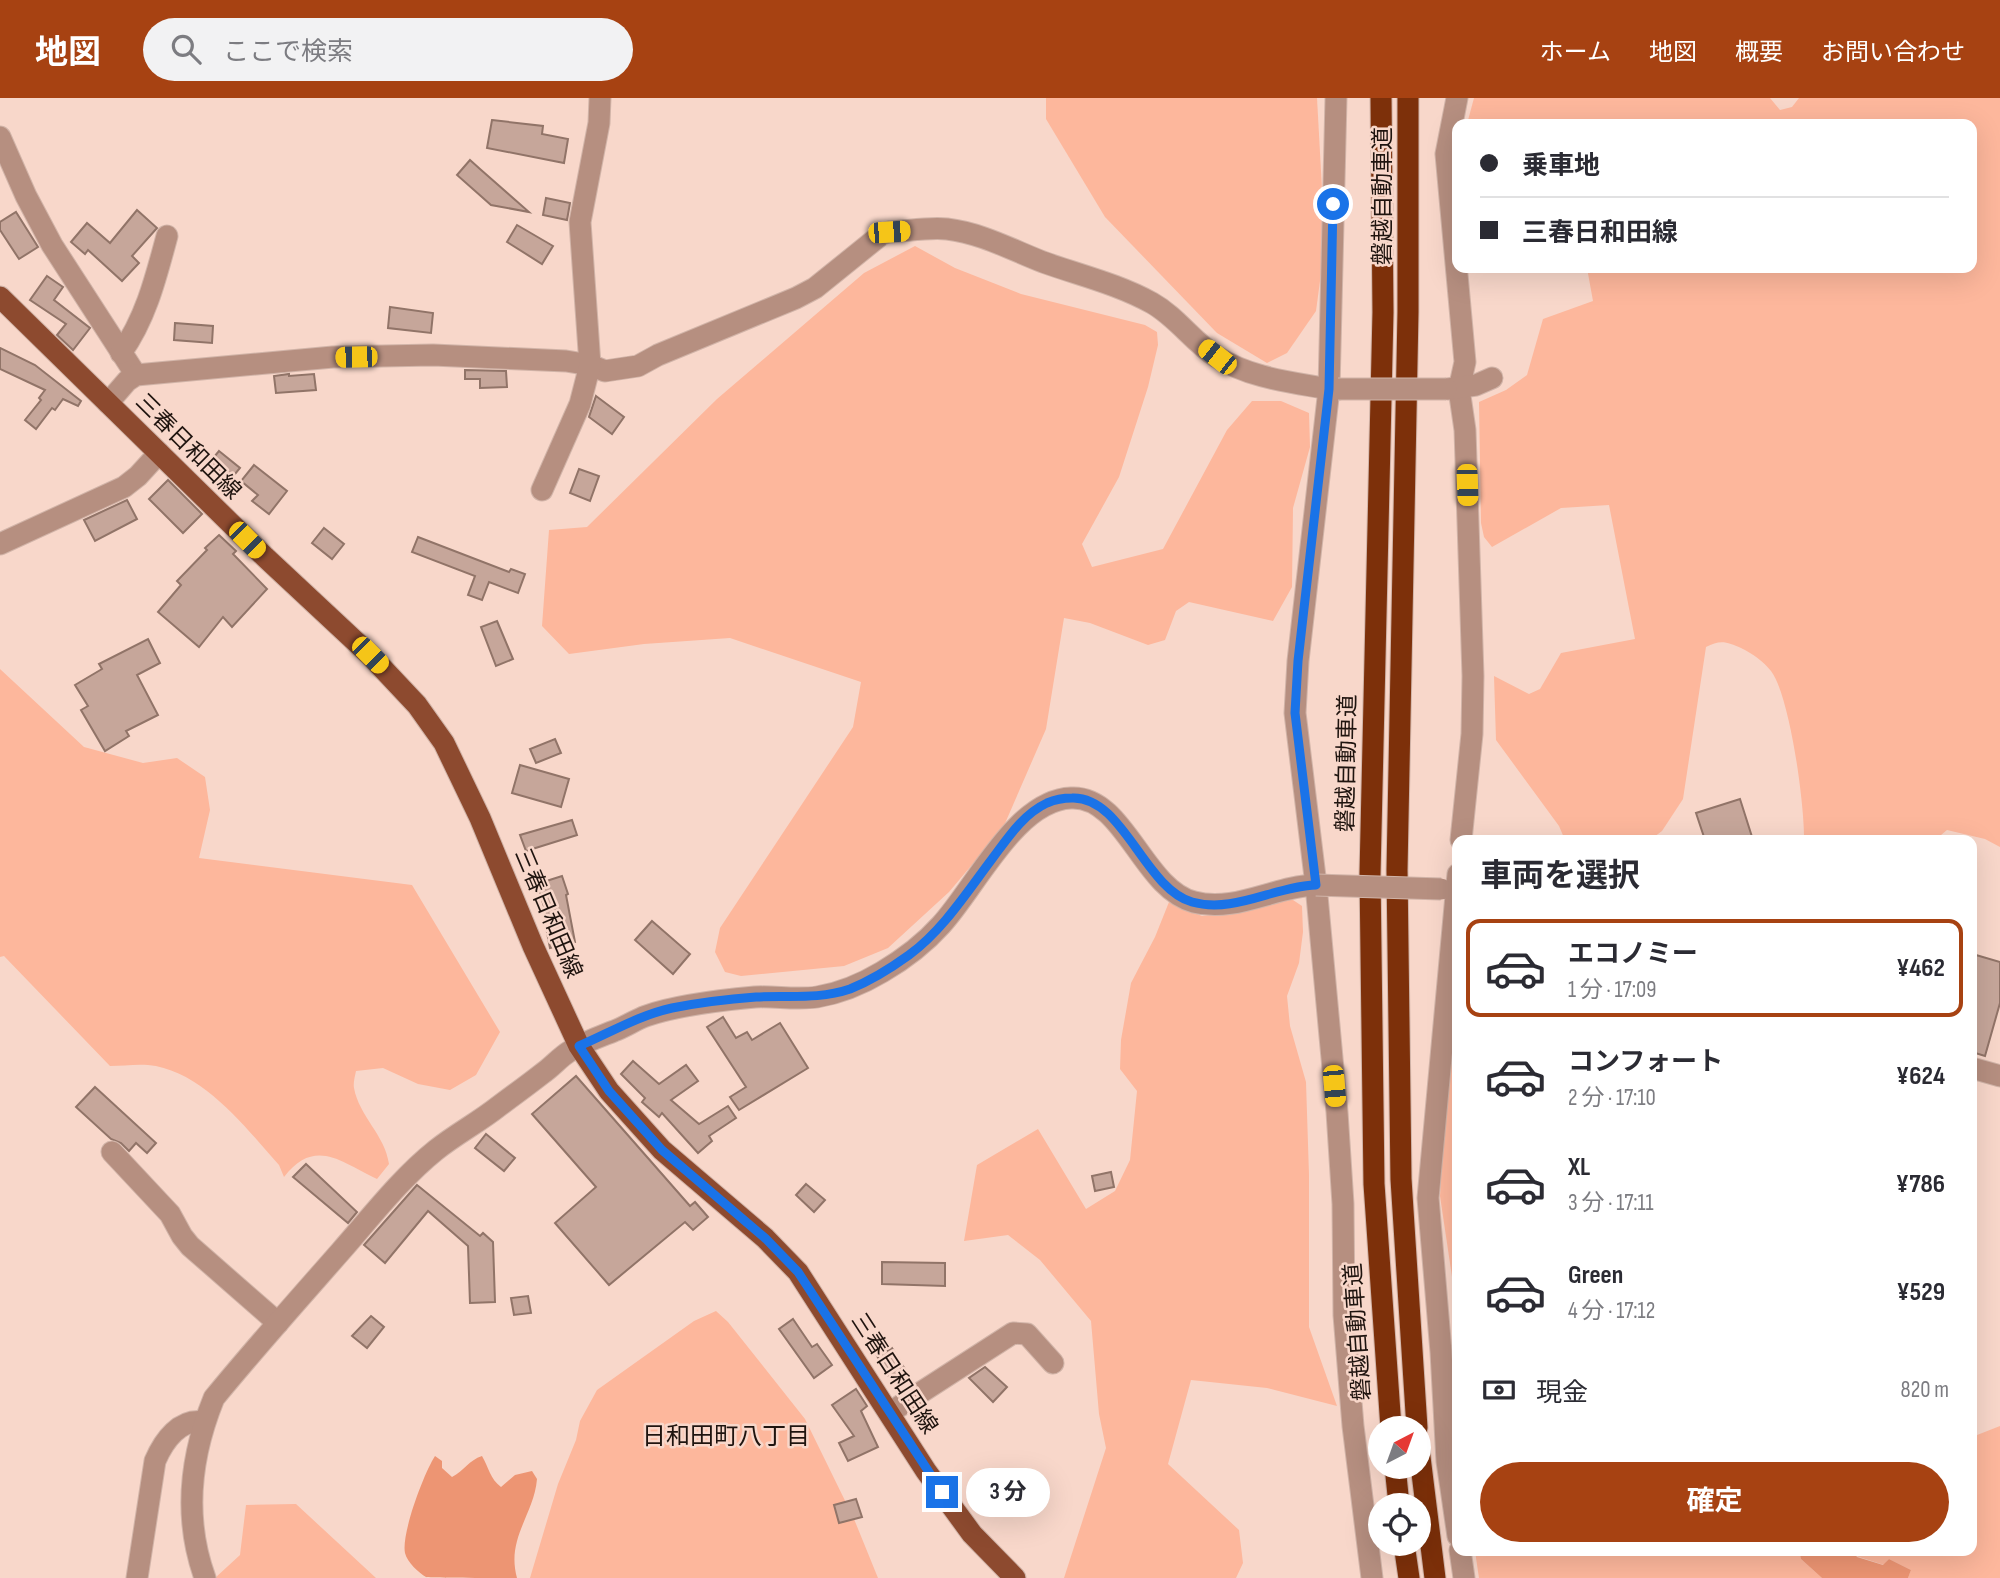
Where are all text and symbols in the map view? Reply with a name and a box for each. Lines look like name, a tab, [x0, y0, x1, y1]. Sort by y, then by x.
search box	[143, 18, 633, 81]
icon: search	[167, 30, 205, 68]
text: 地図	[35, 33, 101, 73]
text: ここで検索	[223, 37, 353, 68]
text: ホーム	[1540, 38, 1611, 67]
text: 地図	[1649, 38, 1697, 67]
text: 概要	[1735, 38, 1783, 67]
text: お問い合わせ	[1821, 38, 1965, 67]
street label: 磐越自動車道	[1369, 127, 1397, 265]
text: 乗車地	[1522, 151, 1600, 182]
route start	[1317, 188, 1349, 220]
text: 三春日和田線	[1522, 218, 1678, 249]
car	[868, 220, 911, 244]
car	[1194, 336, 1241, 378]
car	[335, 346, 378, 368]
street label: 三春日和田線	[130, 388, 247, 505]
car	[1456, 464, 1479, 506]
car	[225, 518, 270, 562]
car	[348, 633, 393, 677]
street label: 磐越自動車道	[1332, 694, 1362, 832]
street label: 三春日和田線	[508, 844, 588, 982]
text: 車両を選択	[1480, 857, 1640, 896]
icon: car	[1484, 937, 1547, 1000]
text: エコノミー	[1568, 939, 1698, 970]
text: ¥462	[1896, 953, 1945, 984]
text: 1 分 · 17:09	[1568, 976, 1656, 1004]
icon: car	[1484, 1045, 1547, 1108]
text: コンフォート	[1568, 1047, 1723, 1078]
text: ¥624	[1896, 1061, 1945, 1092]
car	[1322, 1064, 1347, 1108]
text: 2 分 · 17:10	[1568, 1084, 1656, 1112]
text: XL	[1568, 1152, 1590, 1183]
icon: car	[1484, 1153, 1547, 1216]
text: ¥786	[1896, 1169, 1945, 1200]
text: 3 分 · 17:11	[1568, 1189, 1654, 1217]
text: Green	[1568, 1260, 1623, 1291]
icon: car	[1484, 1261, 1547, 1324]
street label: 磐越自動車道	[1339, 1262, 1377, 1402]
text: ¥529	[1897, 1277, 1945, 1308]
text: 4 分 · 17:12	[1568, 1297, 1655, 1325]
street label: 三春日和田線	[845, 1308, 943, 1439]
icon: cash	[1480, 1371, 1518, 1409]
text: 820 m	[1900, 1376, 1949, 1404]
text: 現金	[1536, 1378, 1588, 1409]
north arrow	[1368, 1416, 1432, 1479]
map controls	[1368, 1416, 1431, 1556]
district label: 日和田町八丁目	[642, 1422, 810, 1451]
button: 確定	[1480, 1462, 1949, 1542]
callout: 3 分	[967, 1468, 1050, 1516]
route end	[926, 1476, 958, 1508]
text: 3 分	[990, 1478, 1026, 1506]
button: locate	[1368, 1493, 1431, 1556]

